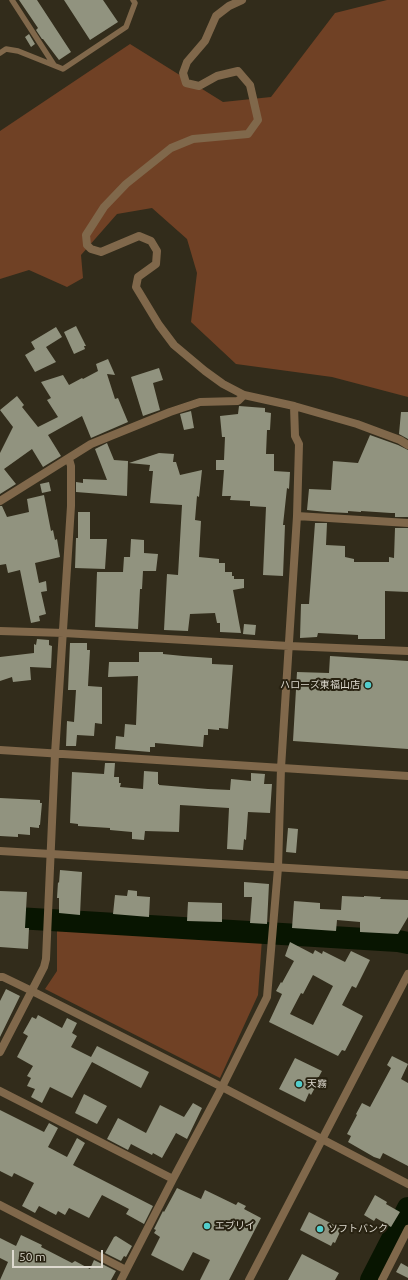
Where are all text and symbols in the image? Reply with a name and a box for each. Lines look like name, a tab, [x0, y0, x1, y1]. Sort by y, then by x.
place label: ハローズ東福山店	[280, 679, 360, 691]
marker: ハローズ東福山店	[363, 680, 373, 690]
place label: 天霧	[307, 1078, 327, 1090]
marker: 天霧	[294, 1079, 304, 1089]
place label: エブリイ	[215, 1220, 255, 1232]
marker: エブリイ	[202, 1221, 212, 1231]
place label: ソフトバンク	[328, 1223, 388, 1235]
marker: ソフトバンク	[315, 1224, 325, 1234]
scale bar	[14, 1242, 105, 1268]
text: 50 m	[19, 1250, 46, 1263]

